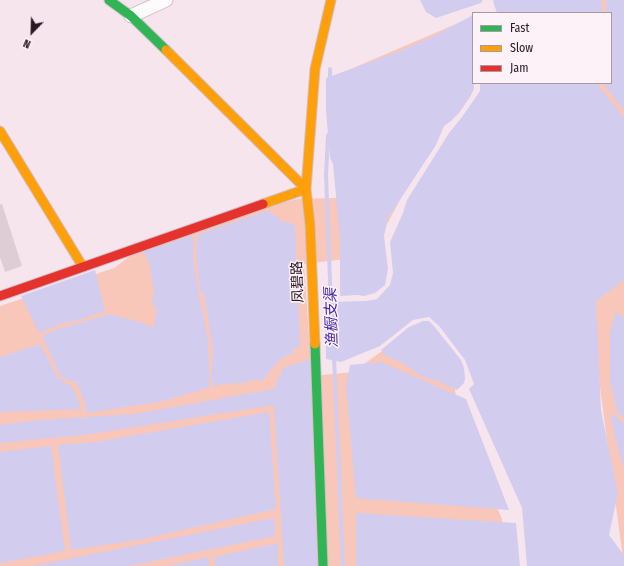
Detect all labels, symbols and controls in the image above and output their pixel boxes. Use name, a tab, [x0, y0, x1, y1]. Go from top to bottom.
north arrow	[12, 12, 52, 52]
legend	[472, 12, 612, 84]
text: Fast	[510, 21, 529, 35]
text: N	[22, 36, 33, 51]
text: Slow	[510, 41, 533, 55]
text: Jam	[510, 61, 528, 75]
street label: 凤碧路	[289, 261, 307, 303]
water label: 渔橱支渠	[322, 288, 342, 348]

